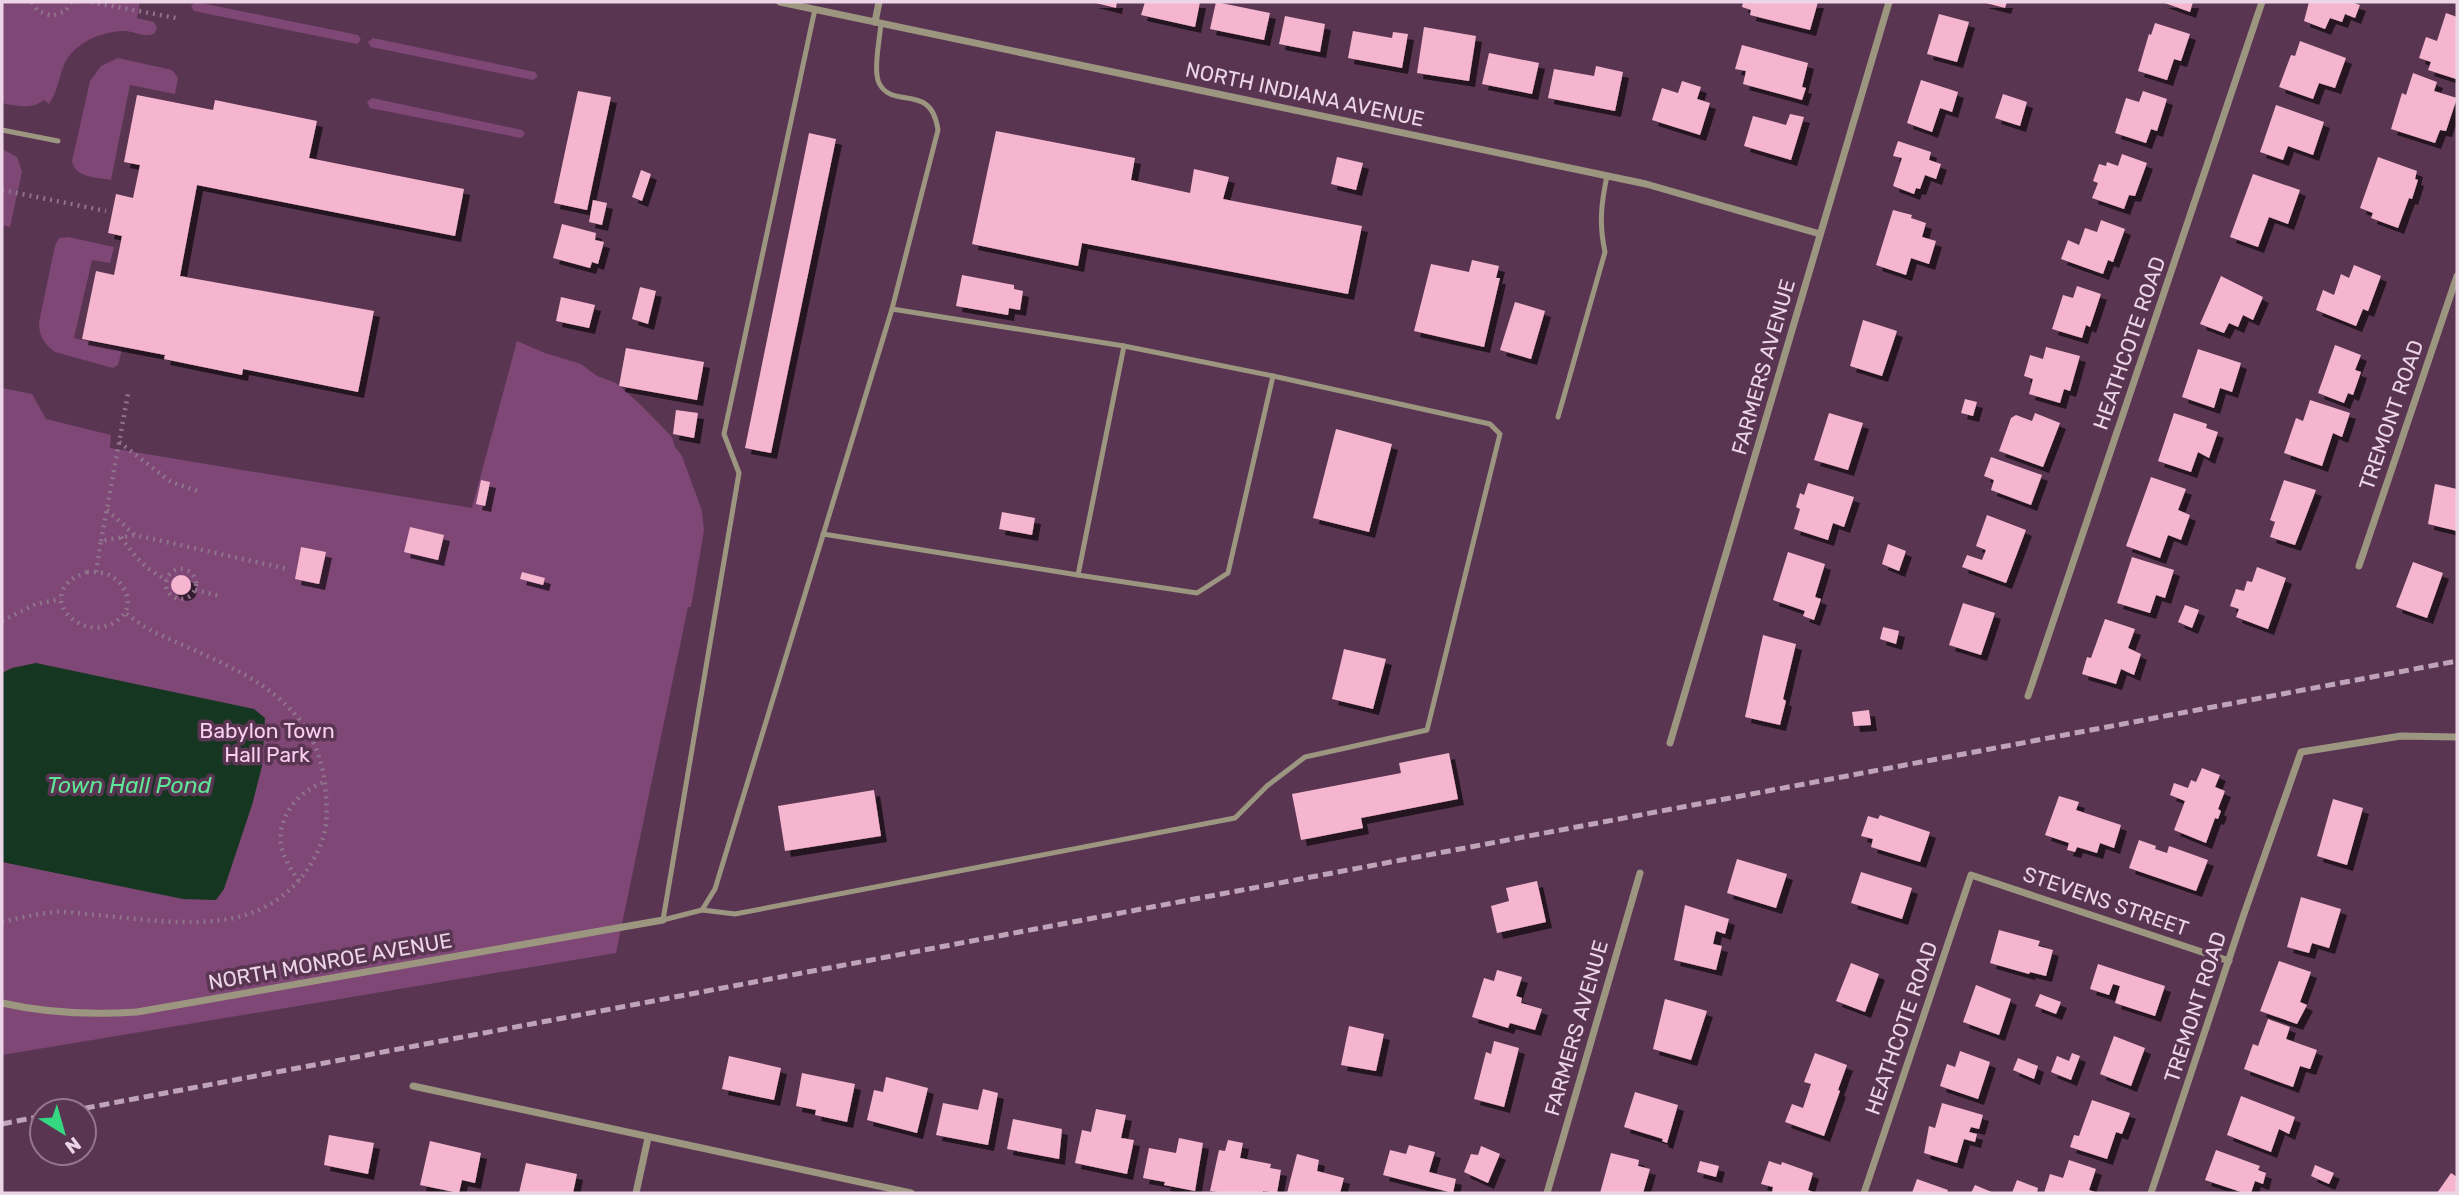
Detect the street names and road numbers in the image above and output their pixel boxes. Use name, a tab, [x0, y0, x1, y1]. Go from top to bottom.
street label: NORTH INDIANA AVENUE	[1183, 56, 1427, 132]
street label: HEATHCOTE ROAD	[2088, 253, 2170, 433]
street label: FARMERS AVENUE	[1726, 276, 1800, 458]
street label: TREMONT ROAD	[2354, 337, 2428, 493]
street label: STEVENS STREET	[2020, 861, 2192, 941]
street label: NORTH MONROE AVENUE	[206, 927, 454, 995]
street label: TREMONT ROAD	[2159, 928, 2231, 1086]
street label: FARMERS AVENUE	[1539, 937, 1613, 1119]
street label: HEATHCOTE ROAD	[1860, 938, 1942, 1118]

